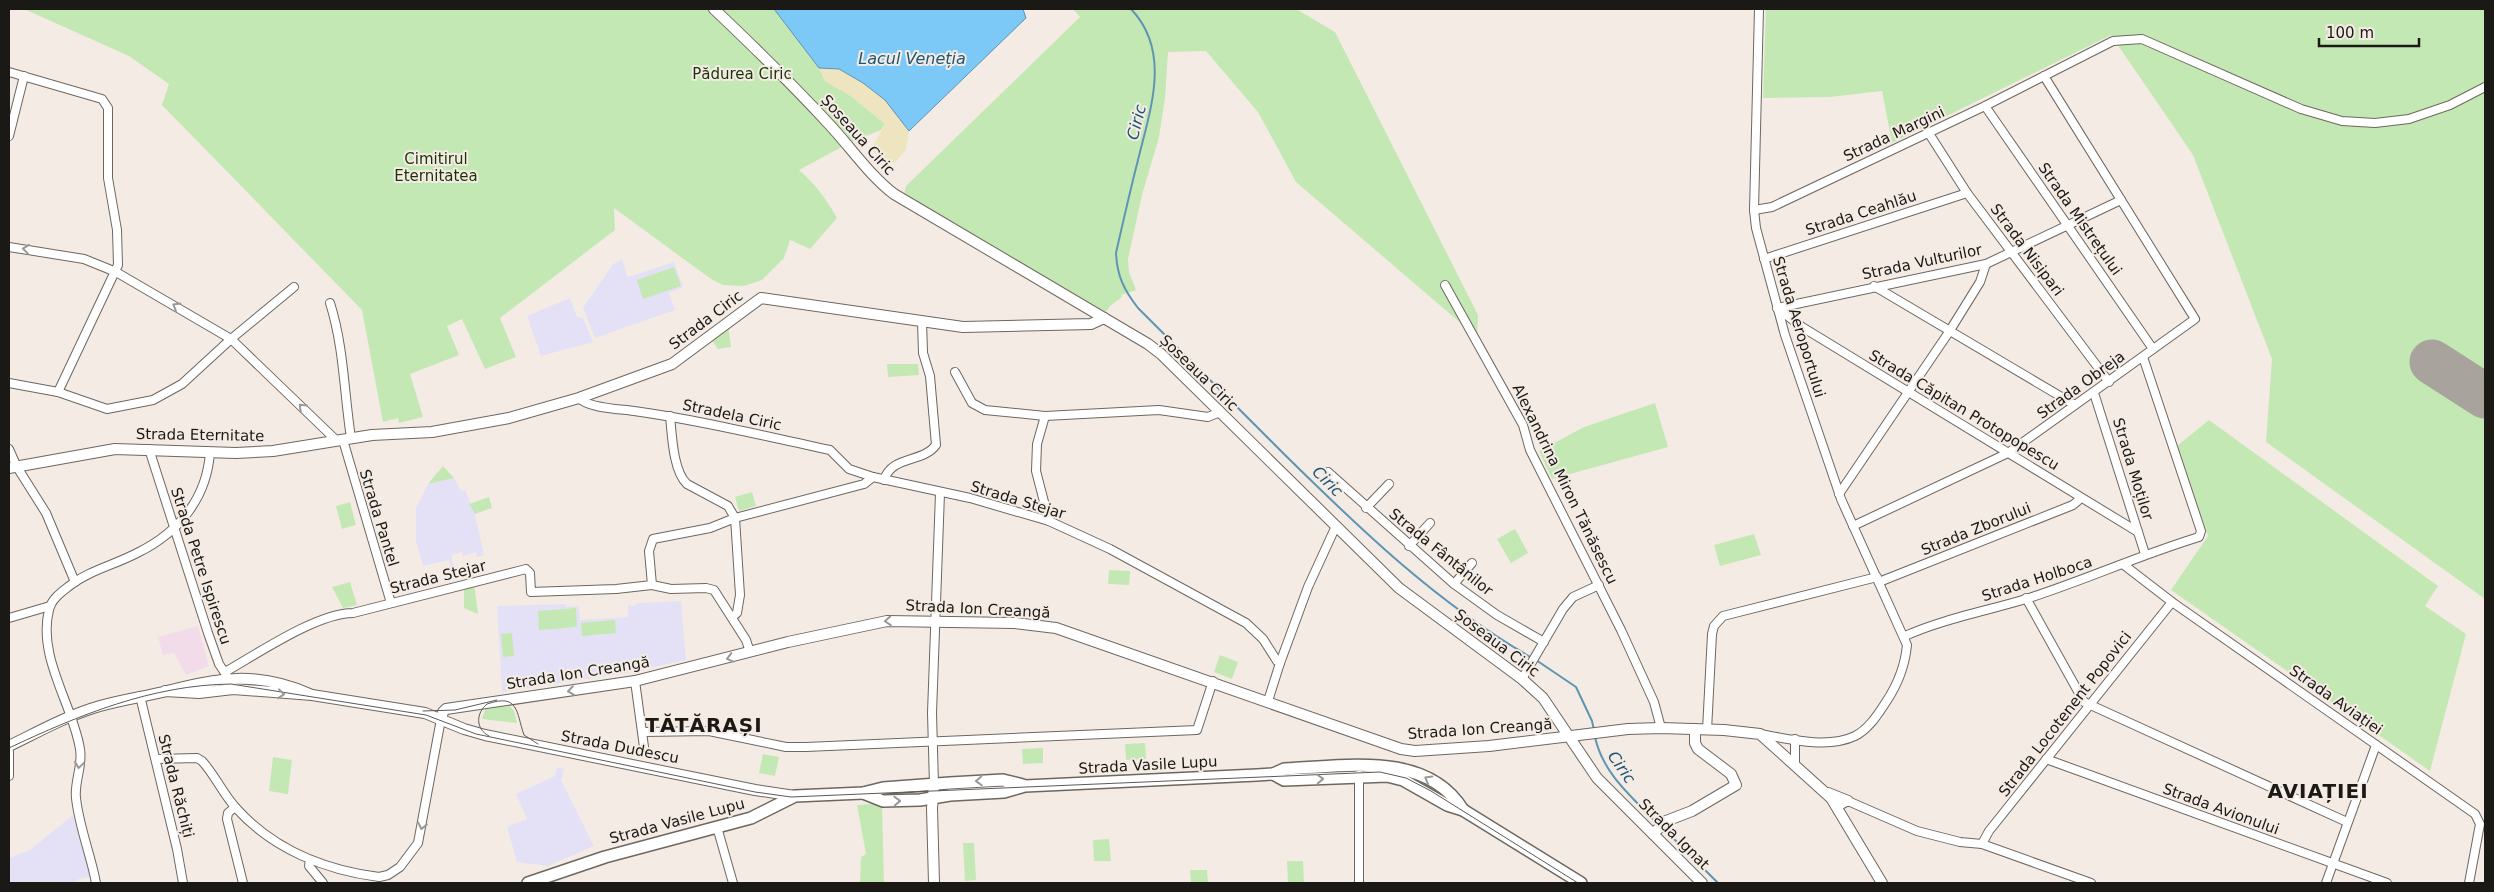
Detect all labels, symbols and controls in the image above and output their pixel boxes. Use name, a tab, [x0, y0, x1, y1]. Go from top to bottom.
scale bar	[2319, 15, 2419, 47]
text: 100 m	[2326, 24, 2374, 42]
water label: Lacul Veneția	[858, 49, 966, 68]
park label: Pădurea Ciric	[692, 65, 792, 83]
street label: Șoseaua Ciric	[817, 91, 899, 179]
water label: Ciric	[1123, 102, 1150, 142]
street label: Strada Margini	[1841, 103, 1947, 165]
park label: Cimitirul Eternitatea	[394, 150, 478, 185]
street label: Strada Mistrețului	[2034, 159, 2126, 279]
street label: Strada Ceahlău	[1803, 187, 1919, 239]
street label: Strada Nisipari	[1987, 200, 2067, 300]
street label: Strada Vulturilor	[1860, 240, 1985, 284]
one-way arrow	[21, 244, 29, 255]
street label: Strada Aeroportului	[1769, 254, 1829, 400]
street label: Strada Ciric	[666, 286, 746, 354]
one-way arrow	[172, 303, 181, 313]
street label: Șoseaua Ciric	[1156, 331, 1242, 415]
street label: Strada Căpitan Protopopescu	[1866, 346, 2062, 474]
street label: Strada Obreja	[2034, 347, 2128, 423]
street label: Alexandrina Miron Tănăsescu	[1509, 381, 1621, 587]
street label: Stradela Ciric	[681, 396, 783, 434]
one-way arrow	[299, 404, 308, 413]
street label: Strada Moților	[2109, 416, 2157, 523]
street label: Strada Eternitate	[136, 425, 264, 445]
water label: Ciric	[1308, 462, 1347, 501]
street label: Strada Pantel	[356, 467, 402, 569]
street label: Strada Stejar	[968, 477, 1068, 523]
street label: Strada Petre Ispirescu	[167, 485, 235, 647]
street label: Strada Zborului	[1919, 499, 2033, 559]
street label: Strada Fântânilor	[1385, 505, 1497, 600]
street label: Strada Holboca	[1980, 553, 2094, 605]
street label: Strada Stejar	[388, 556, 489, 598]
street label: Strada Ion Creangă	[905, 596, 1051, 622]
street label: Șoseaua Ciric	[1451, 605, 1543, 681]
one-way arrow	[883, 616, 891, 627]
street label: Strada Locotenent Popovici	[1995, 628, 2135, 800]
one-way arrow	[725, 652, 734, 663]
street label: Strada Ion Creangă	[505, 653, 651, 693]
street label: Strada Aviației	[2286, 661, 2386, 739]
one-way arrow	[566, 685, 574, 696]
one-way arrow	[277, 688, 285, 699]
district label: TĂTĂRAȘI	[645, 713, 763, 737]
street label: Strada Ion Creangă	[1407, 715, 1553, 743]
street label: Strada Dudescu	[560, 727, 680, 767]
street label: Strada Răchiți	[154, 732, 198, 840]
water label: Ciric	[1604, 747, 1640, 787]
street label: Strada Vasile Lupu	[1078, 752, 1218, 778]
one-way arrow	[74, 761, 85, 769]
one-way arrow	[1317, 773, 1325, 784]
one-way arrow	[1424, 775, 1433, 785]
one-way arrow	[975, 776, 983, 787]
district label: AVIAȚIEI	[2267, 779, 2369, 803]
street label: Strada Avionului	[2160, 780, 2282, 838]
street label: Strada Vasile Lupu	[607, 794, 747, 848]
one-way arrow	[894, 795, 902, 806]
street label: Strada Ignat	[1635, 795, 1713, 873]
one-way arrow	[418, 821, 428, 830]

